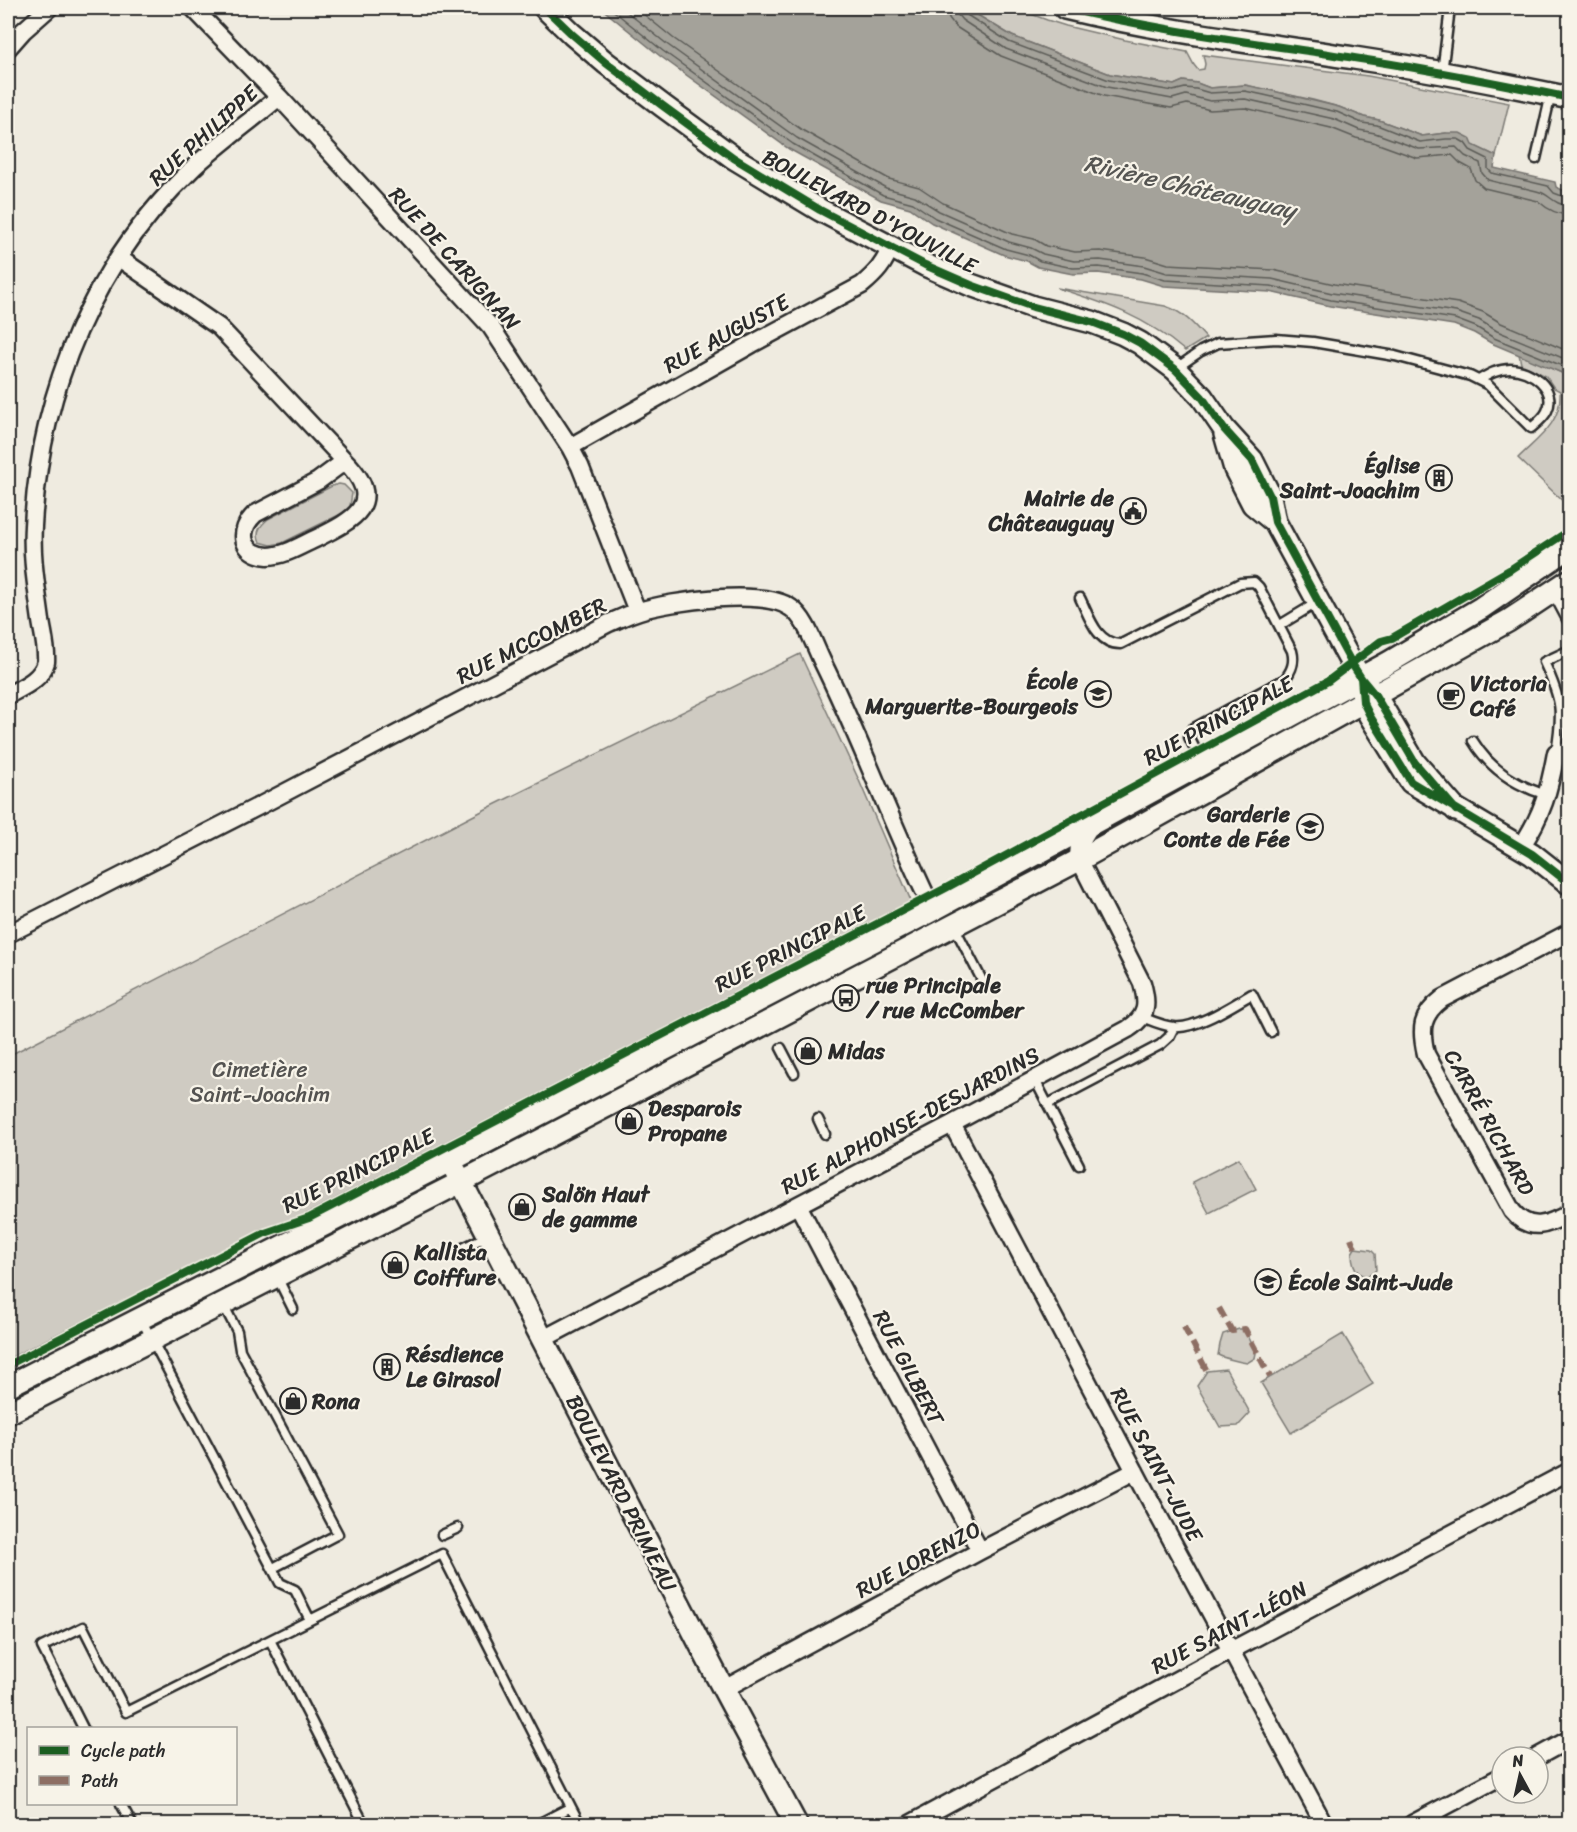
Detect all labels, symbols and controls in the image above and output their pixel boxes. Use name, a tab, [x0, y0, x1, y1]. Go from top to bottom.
street label: RUE PHILIPPE	[139, 74, 269, 196]
street label: BOULEVARD D'YOUVILLE	[755, 138, 986, 286]
water label: Rivière Châteauguay	[1080, 142, 1303, 233]
street label: RUE DE CARIGNAN	[379, 177, 530, 340]
street label: RUE AUGUSTE	[656, 282, 798, 384]
place label: Église Saint-Joachim	[1279, 446, 1421, 510]
building icon: Église Saint-Joachim	[1424, 463, 1454, 493]
place label: Mairie de Châteauguay	[988, 479, 1115, 543]
public building icon: Mairie de Châteauguay	[1118, 496, 1148, 526]
street label: RUE MCCOMBER	[449, 586, 613, 695]
place label: École Marguerite-Bourgeois	[864, 662, 1079, 726]
street label: RUE PRINCIPALE	[1136, 664, 1302, 777]
place label: Victoria Café	[1469, 664, 1547, 728]
school or university icon: École Marguerite-Bourgeois	[1083, 679, 1113, 709]
cafe icon: Victoria Café	[1436, 681, 1466, 711]
place label: Garderie Conte de Fée	[1163, 795, 1291, 859]
school or university icon: Garderie Conte de Fée	[1295, 812, 1325, 842]
street label: RUE PRINCIPALE	[708, 893, 874, 1003]
place label: rue Principale / rue McComber	[865, 966, 1025, 1030]
bus stop icon: rue Principale / rue McComber	[831, 983, 861, 1013]
place label: Midas	[827, 1032, 886, 1071]
street label: RUE ALPHONSE-DESJARDINS	[774, 1035, 1047, 1205]
shop icon: Midas	[793, 1036, 823, 1066]
street label: CARRÉ RICHARD	[1433, 1042, 1546, 1203]
park label: Cimetière Saint-Joachim	[190, 1050, 330, 1114]
place label: Desparois Propane	[648, 1089, 742, 1153]
shop icon: Desparois Propane	[614, 1106, 644, 1136]
street label: RUE PRINCIPALE	[275, 1116, 443, 1224]
place label: Salön Haut de gamme	[541, 1175, 650, 1239]
shop icon: Salön Haut de gamme	[507, 1192, 537, 1222]
place label: Kallista Coiffure	[413, 1233, 497, 1297]
shop icon: Kallista Coiffure	[380, 1250, 410, 1280]
place label: École Saint-Jude	[1288, 1263, 1453, 1302]
school or university icon: École Saint-Jude	[1253, 1267, 1283, 1297]
street label: RUE GILBERT	[862, 1303, 956, 1433]
place label: Résdience Le Girasol	[405, 1335, 504, 1399]
building icon: Résdience Le Girasol	[372, 1352, 402, 1382]
street label: RUE SAINT-JUDE	[1099, 1380, 1215, 1550]
place label: Rona	[311, 1382, 360, 1421]
shop icon: Rona	[278, 1386, 308, 1416]
street label: BOULEVARD PRIMEAU	[555, 1388, 688, 1599]
street label: RUE LORENZO	[848, 1510, 988, 1609]
street label: RUE SAINT-LÉON	[1144, 1570, 1315, 1685]
legend	[27, 1727, 237, 1805]
text: Cycle path	[81, 1735, 165, 1767]
north arrow	[1490, 1745, 1550, 1805]
text: N	[1509, 1745, 1526, 1776]
text: Path	[81, 1765, 118, 1797]

